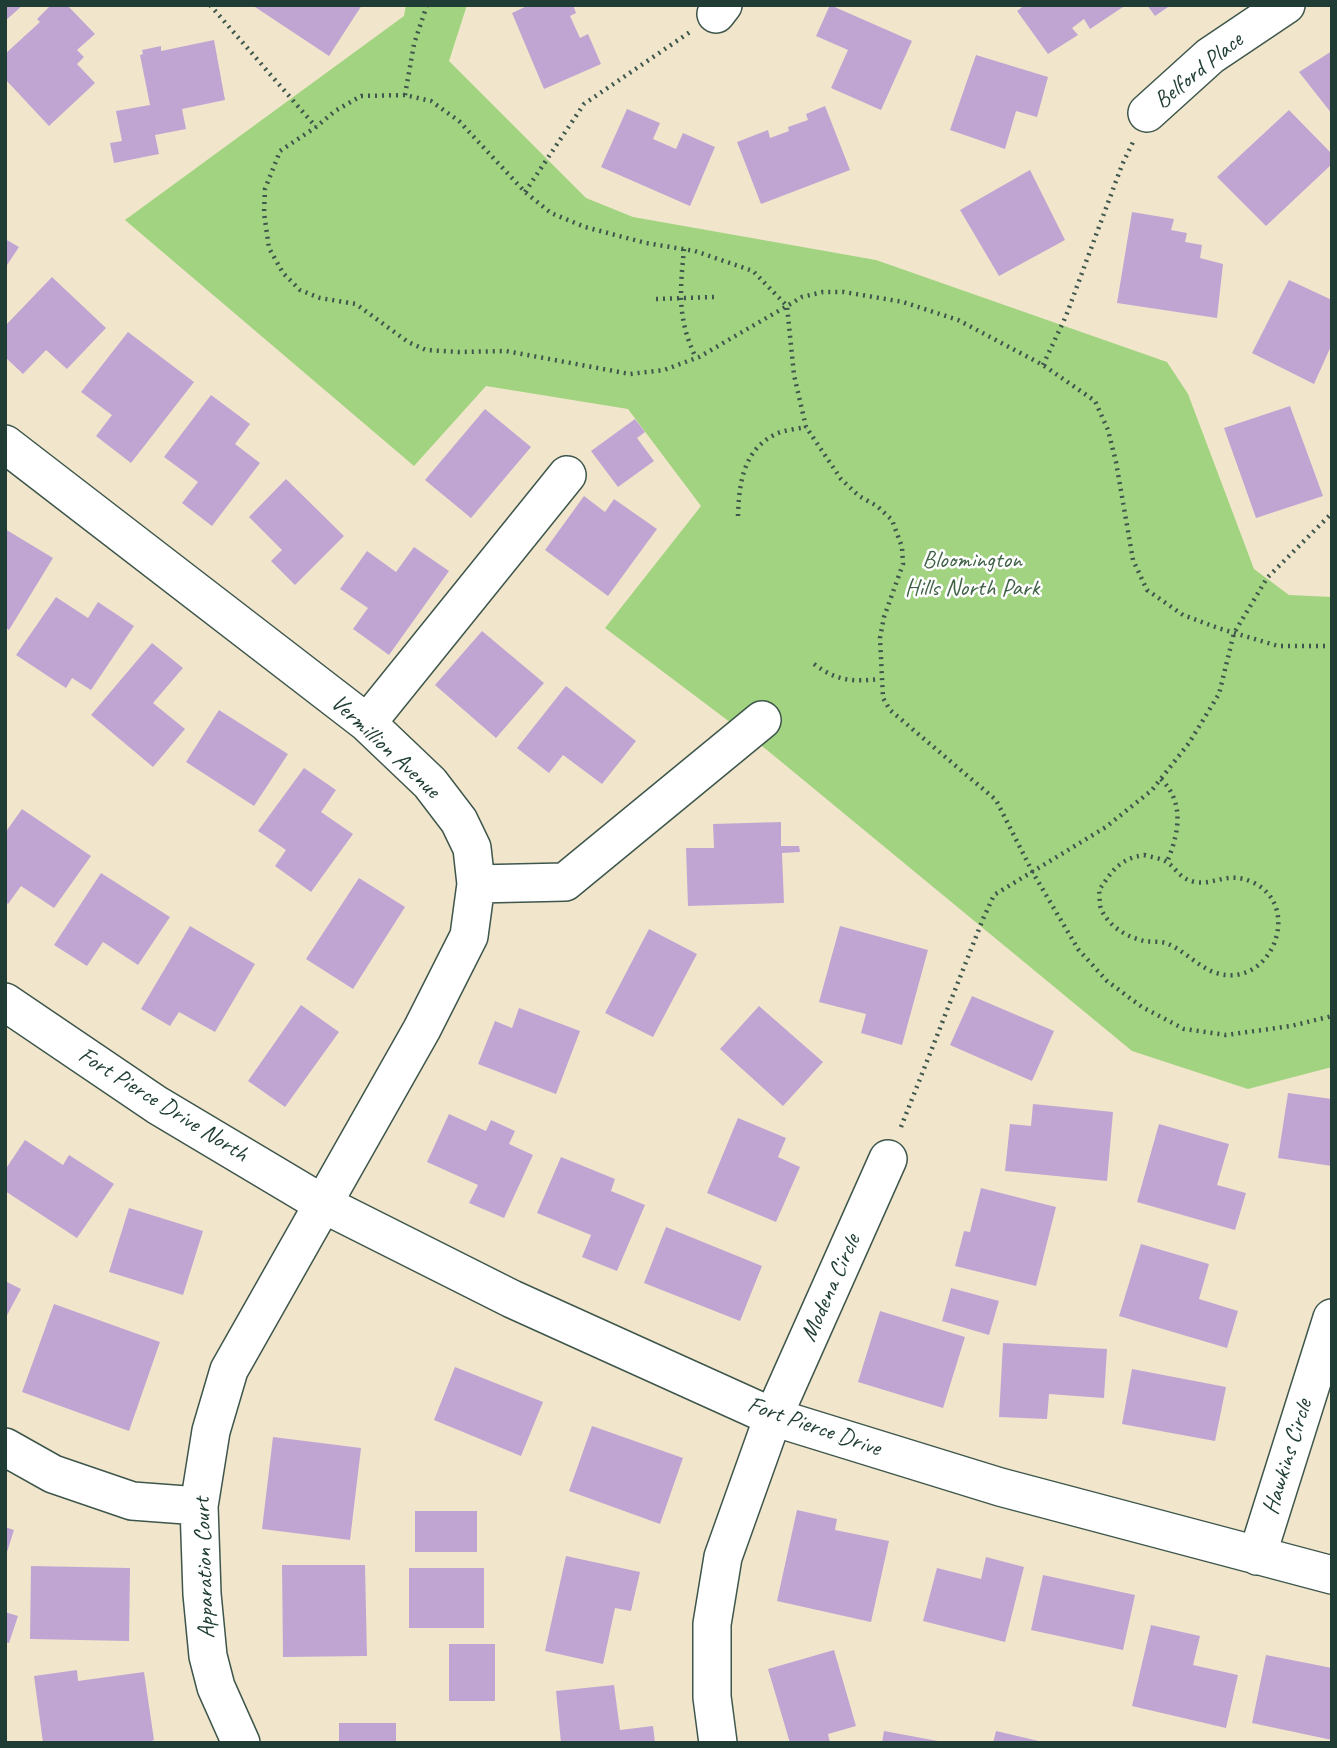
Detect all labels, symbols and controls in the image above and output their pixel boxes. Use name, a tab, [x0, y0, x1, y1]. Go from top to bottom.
street label: Belford Place	[1149, 26, 1249, 116]
park label: Bloomington Hills North Park	[905, 547, 1039, 603]
street label: Vermillion Avenue	[324, 689, 446, 805]
street label: Fort Pierce Drive North	[73, 1041, 253, 1169]
street label: Modena Circle	[795, 1230, 867, 1346]
street label: Fort Pierce Drive	[744, 1391, 884, 1463]
street label: Hawkins Circle	[1257, 1396, 1319, 1518]
street label: Apparation Court	[188, 1497, 222, 1639]

